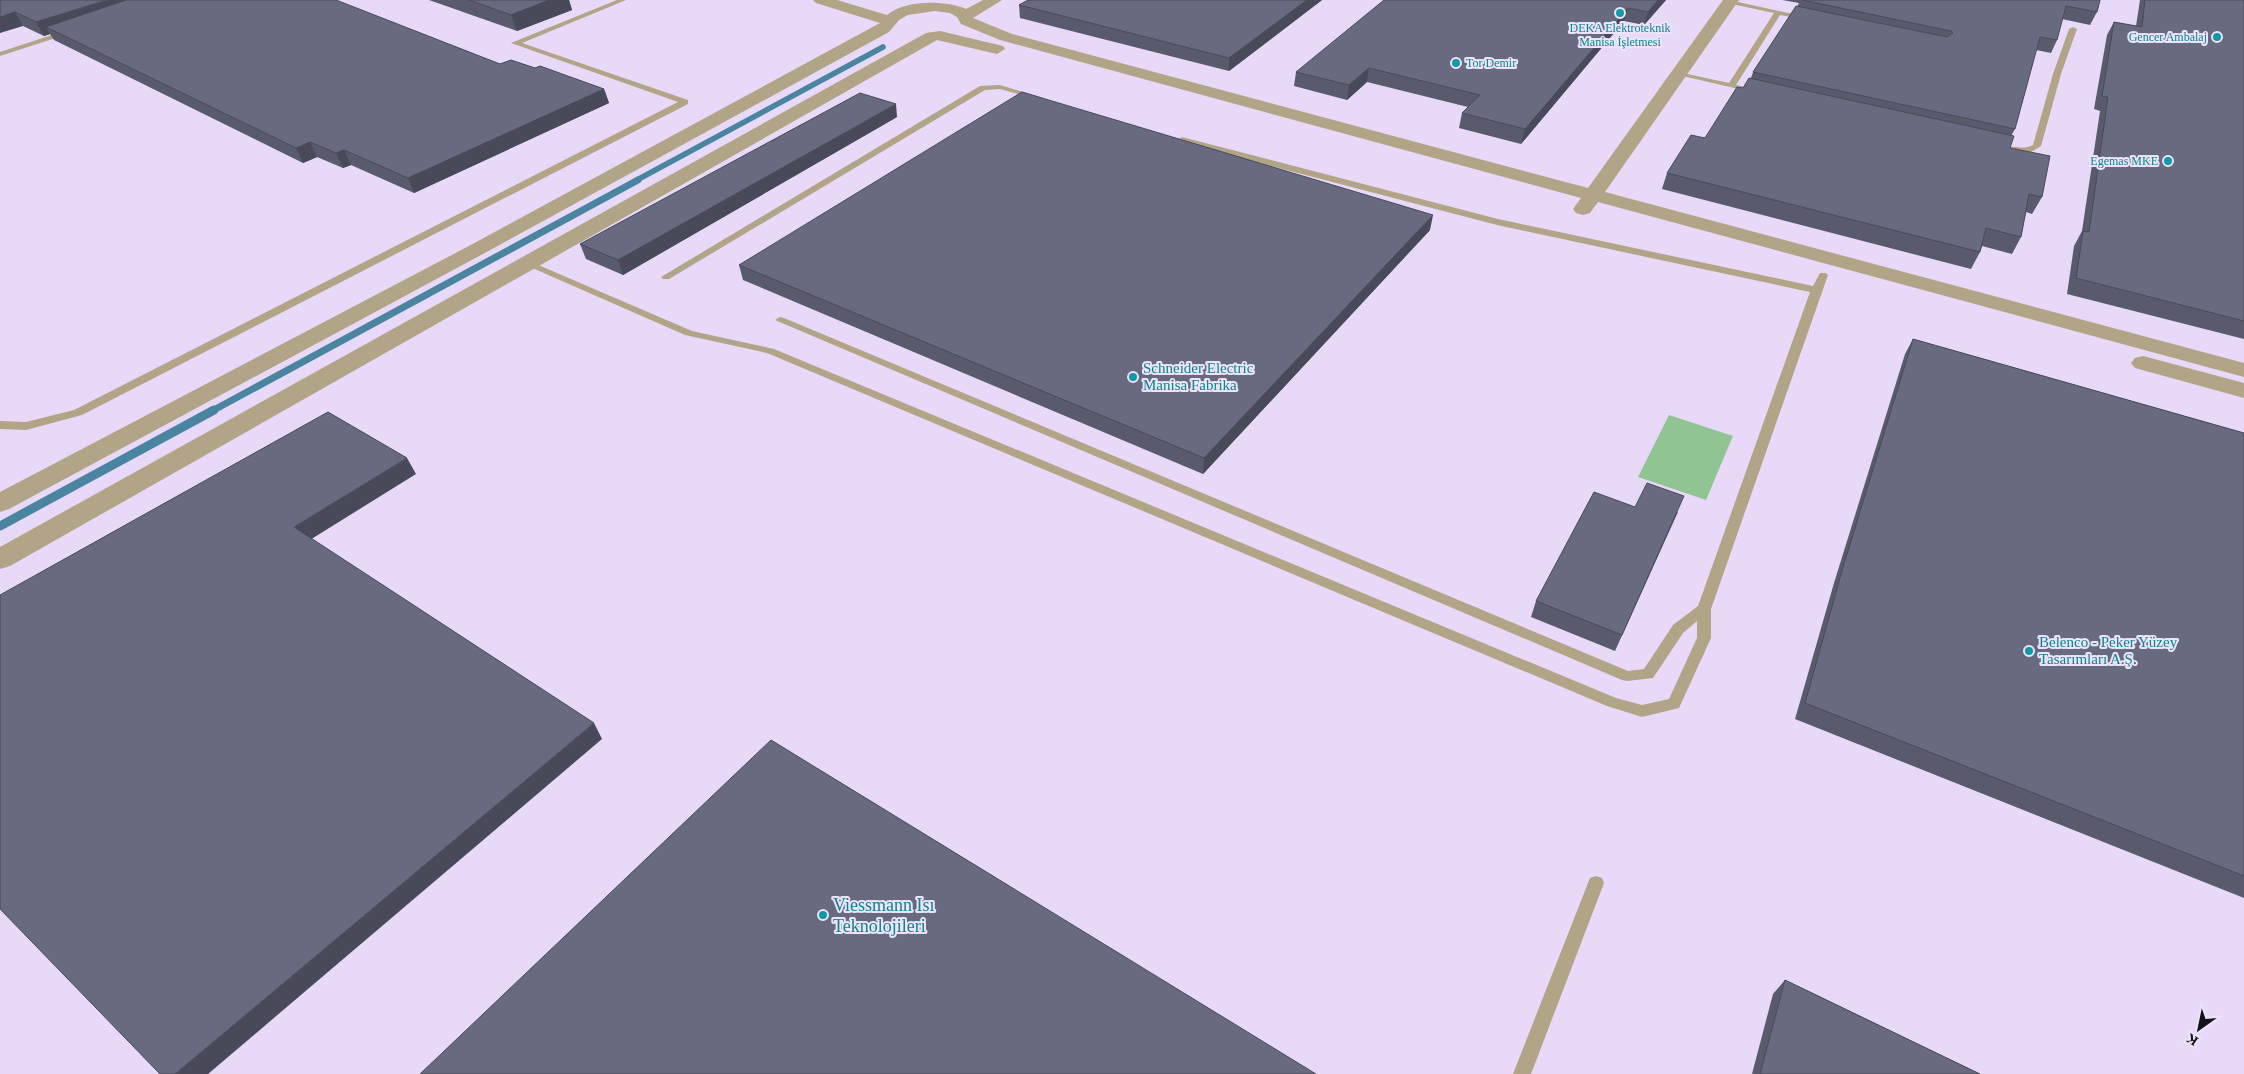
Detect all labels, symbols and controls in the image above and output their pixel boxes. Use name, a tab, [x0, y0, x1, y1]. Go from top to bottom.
marker: DEKA Elektroteknik Manisa İşletmesi	[1614, 7, 1626, 19]
place label: DEKA Elektroteknik Manisa İşletmesi	[1570, 21, 1670, 49]
place label: Gencer Ambalaj	[2129, 30, 2207, 44]
marker: Gencer Ambalaj	[2211, 31, 2223, 43]
place label: Tor Demir	[1466, 56, 1516, 70]
marker: Tor Demir	[1450, 57, 1462, 69]
place label: Egemas MKE	[2090, 154, 2158, 168]
marker: Egemas MKE	[2162, 155, 2174, 167]
place label: Schneider Electric Manisa Fabrika	[1143, 360, 1254, 393]
marker: Schneider Electric Manisa Fabrika	[1127, 371, 1139, 383]
place label: Belenco - Peker Yüzey Tasarımları A.Ş.	[2039, 634, 2178, 667]
marker: Belenco - Peker Yüzey Tasarımları A.Ş.	[2023, 645, 2035, 657]
place label: Viessmann Isı Teknolojileri	[833, 895, 934, 936]
marker: Viessmann Isı Teknolojileri	[817, 909, 829, 921]
north arrow	[2174, 1004, 2224, 1054]
text: K	[2183, 1030, 2201, 1049]

